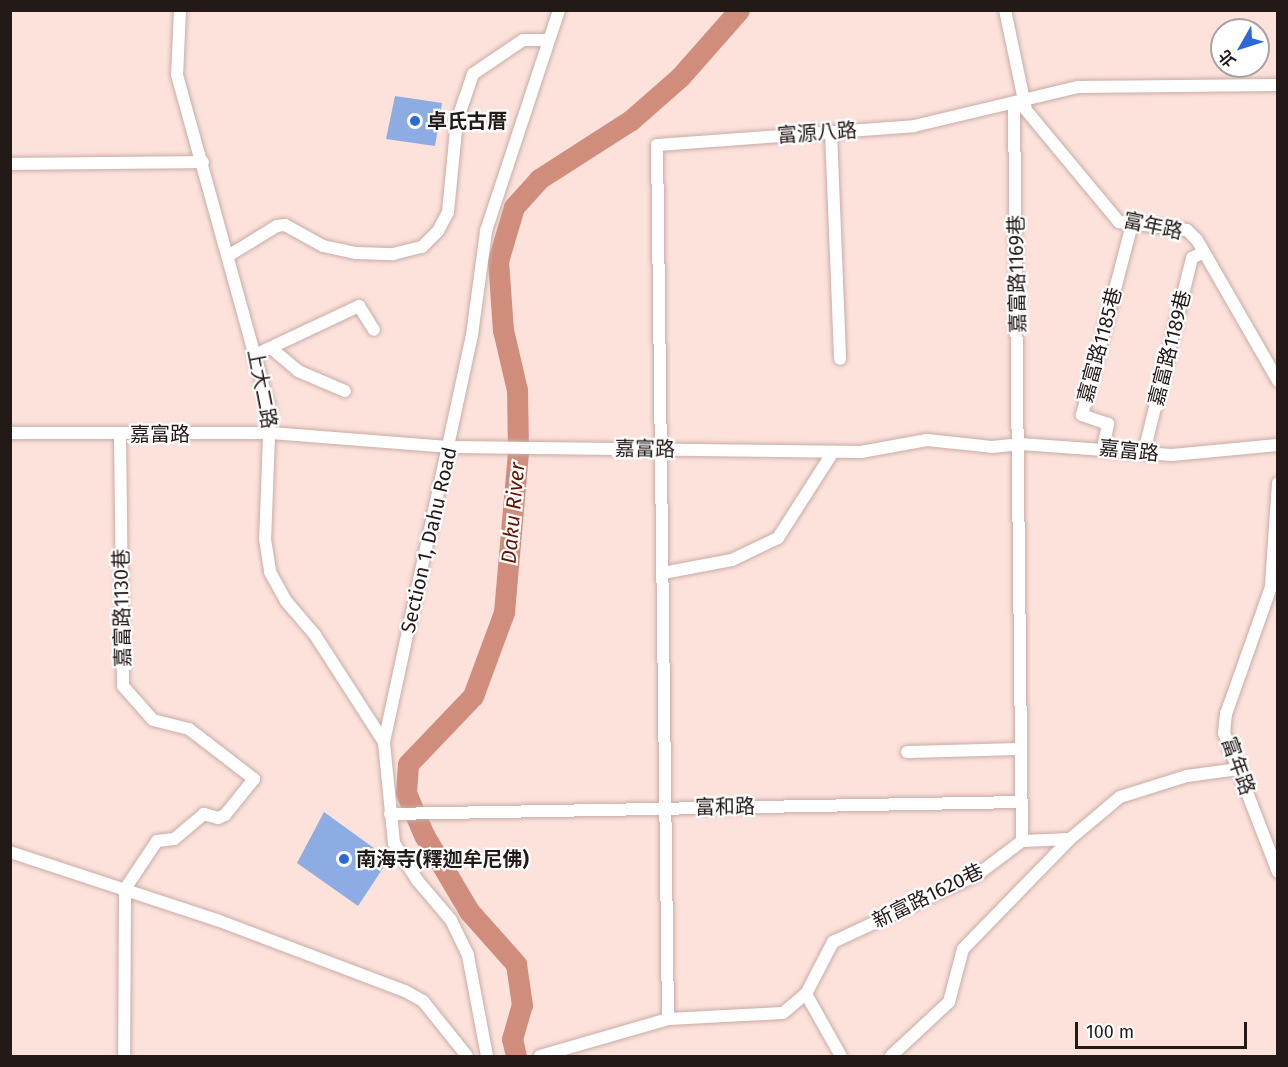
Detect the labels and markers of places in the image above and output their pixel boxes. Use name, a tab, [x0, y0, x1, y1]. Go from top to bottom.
place label: 卓氏古厝	[427, 109, 507, 133]
marker: 卓氏古厝	[408, 114, 422, 128]
place label: 南海寺(釋迦牟尼佛)	[356, 847, 529, 871]
marker: 南海寺(釋迦牟尼佛)	[337, 852, 351, 866]

